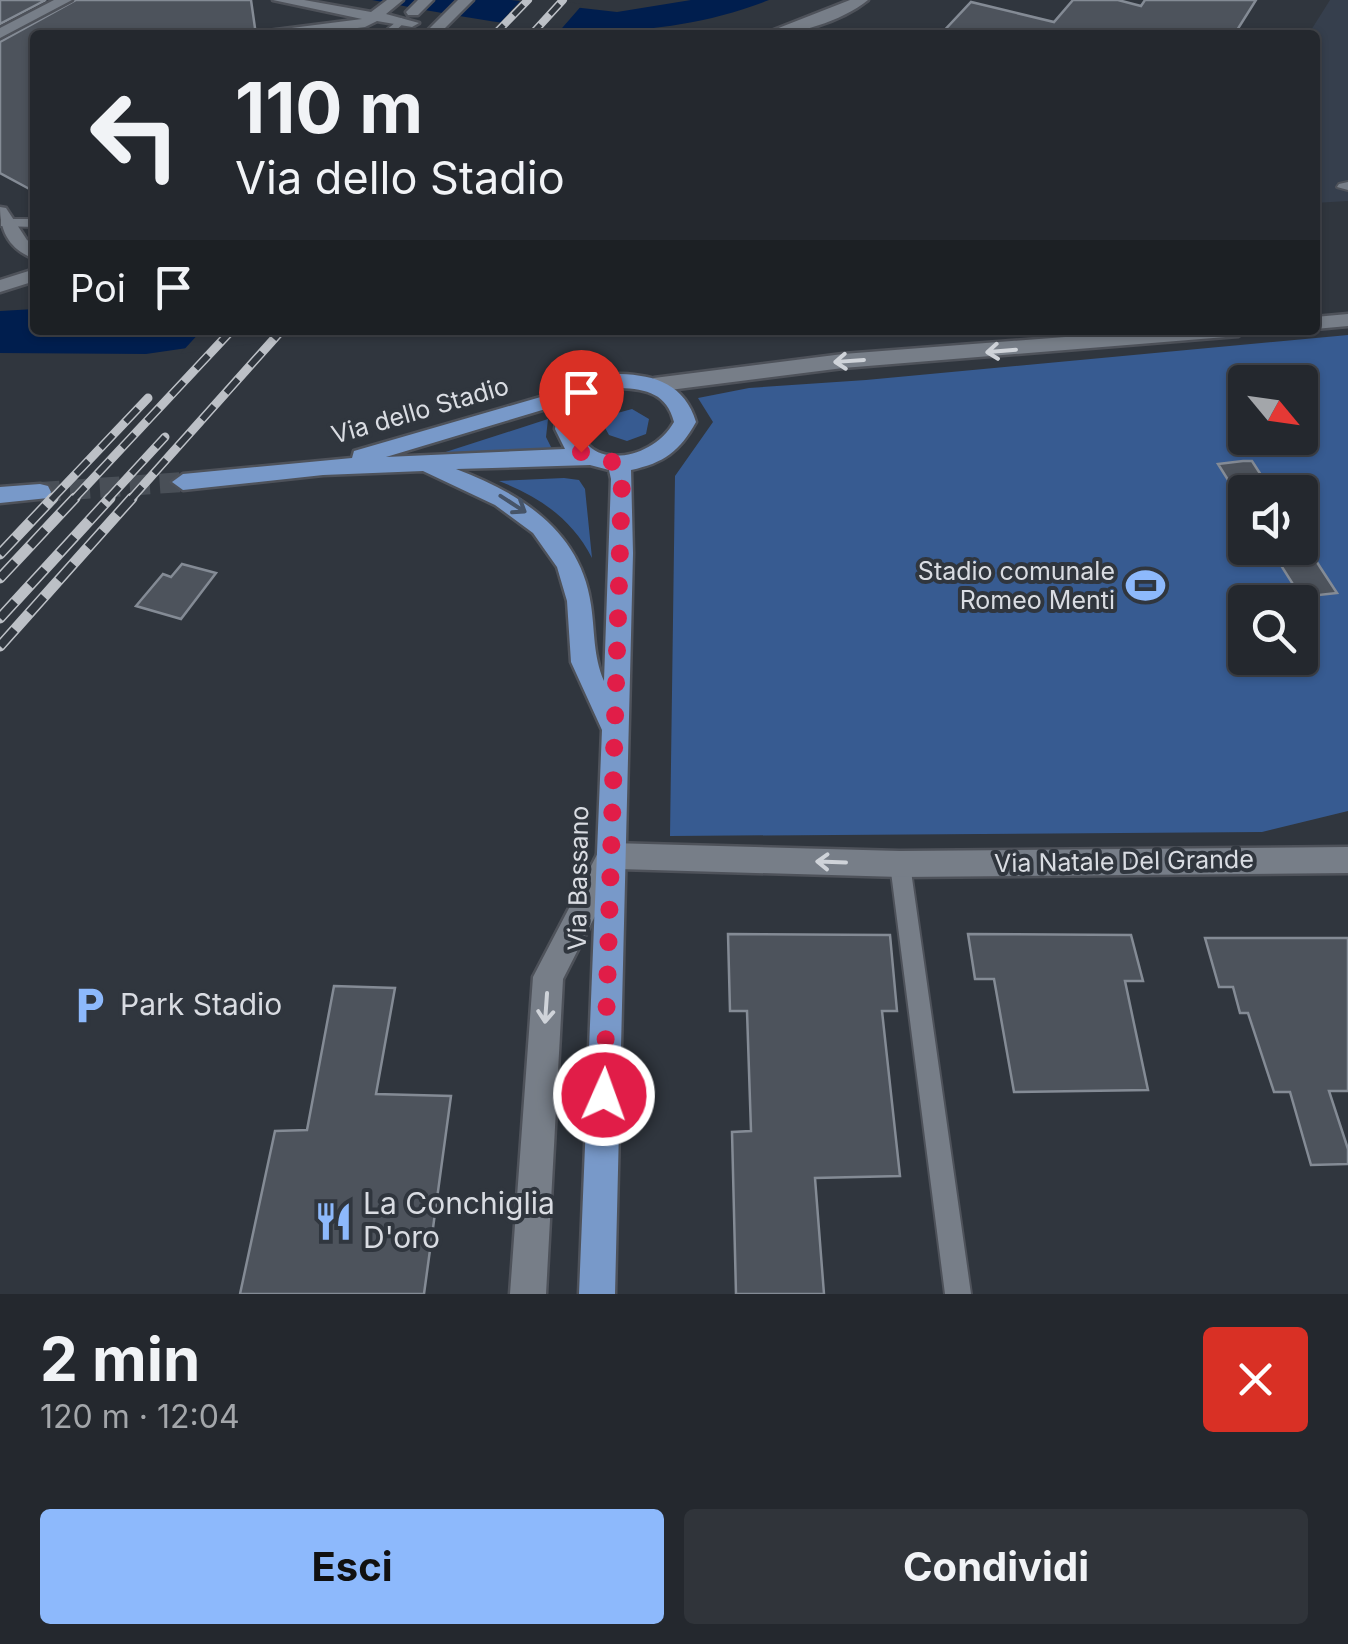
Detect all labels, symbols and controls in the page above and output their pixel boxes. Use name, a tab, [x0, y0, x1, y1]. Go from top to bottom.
text: 110 m	[235, 65, 423, 150]
icon: left	[70, 70, 200, 200]
text: Via dello Stadio	[235, 150, 565, 205]
icon: arrive	[146, 260, 201, 315]
text: Poi	[70, 265, 126, 311]
one-way arrow	[986, 341, 1018, 360]
pin	[539, 350, 624, 453]
one-way arrow	[834, 351, 866, 370]
icon: arrive	[554, 365, 609, 420]
north arrow	[1228, 365, 1318, 455]
map controls	[1228, 365, 1318, 675]
street label: Via dello Stadio	[328, 370, 512, 450]
button: sound	[1228, 475, 1318, 565]
one-way arrow	[498, 493, 526, 514]
place label: Stadio comunale Romeo Menti	[918, 556, 1115, 615]
sports icon: Stadio comunale Romeo Menti	[1124, 564, 1166, 606]
button: search	[1228, 585, 1318, 675]
street label: Via Bassano	[562, 805, 594, 951]
street label: Via Natale Del Grande	[994, 844, 1254, 878]
one-way arrow	[815, 853, 847, 872]
parking icon: Park Stadio	[69, 984, 111, 1026]
place label: Park Stadio	[120, 986, 282, 1022]
one-way arrow	[536, 992, 555, 1024]
position arrow	[552, 1043, 656, 1147]
place label: La Conchiglia D'oro	[363, 1185, 555, 1255]
restaurant icon: La Conchiglia D'oro	[312, 1200, 354, 1242]
text: 2 min	[40, 1323, 200, 1395]
button: close	[1203, 1327, 1308, 1432]
text: 120 m · 12:04	[40, 1397, 240, 1436]
button: Esci	[40, 1509, 664, 1624]
button: Condividi	[684, 1509, 1308, 1624]

